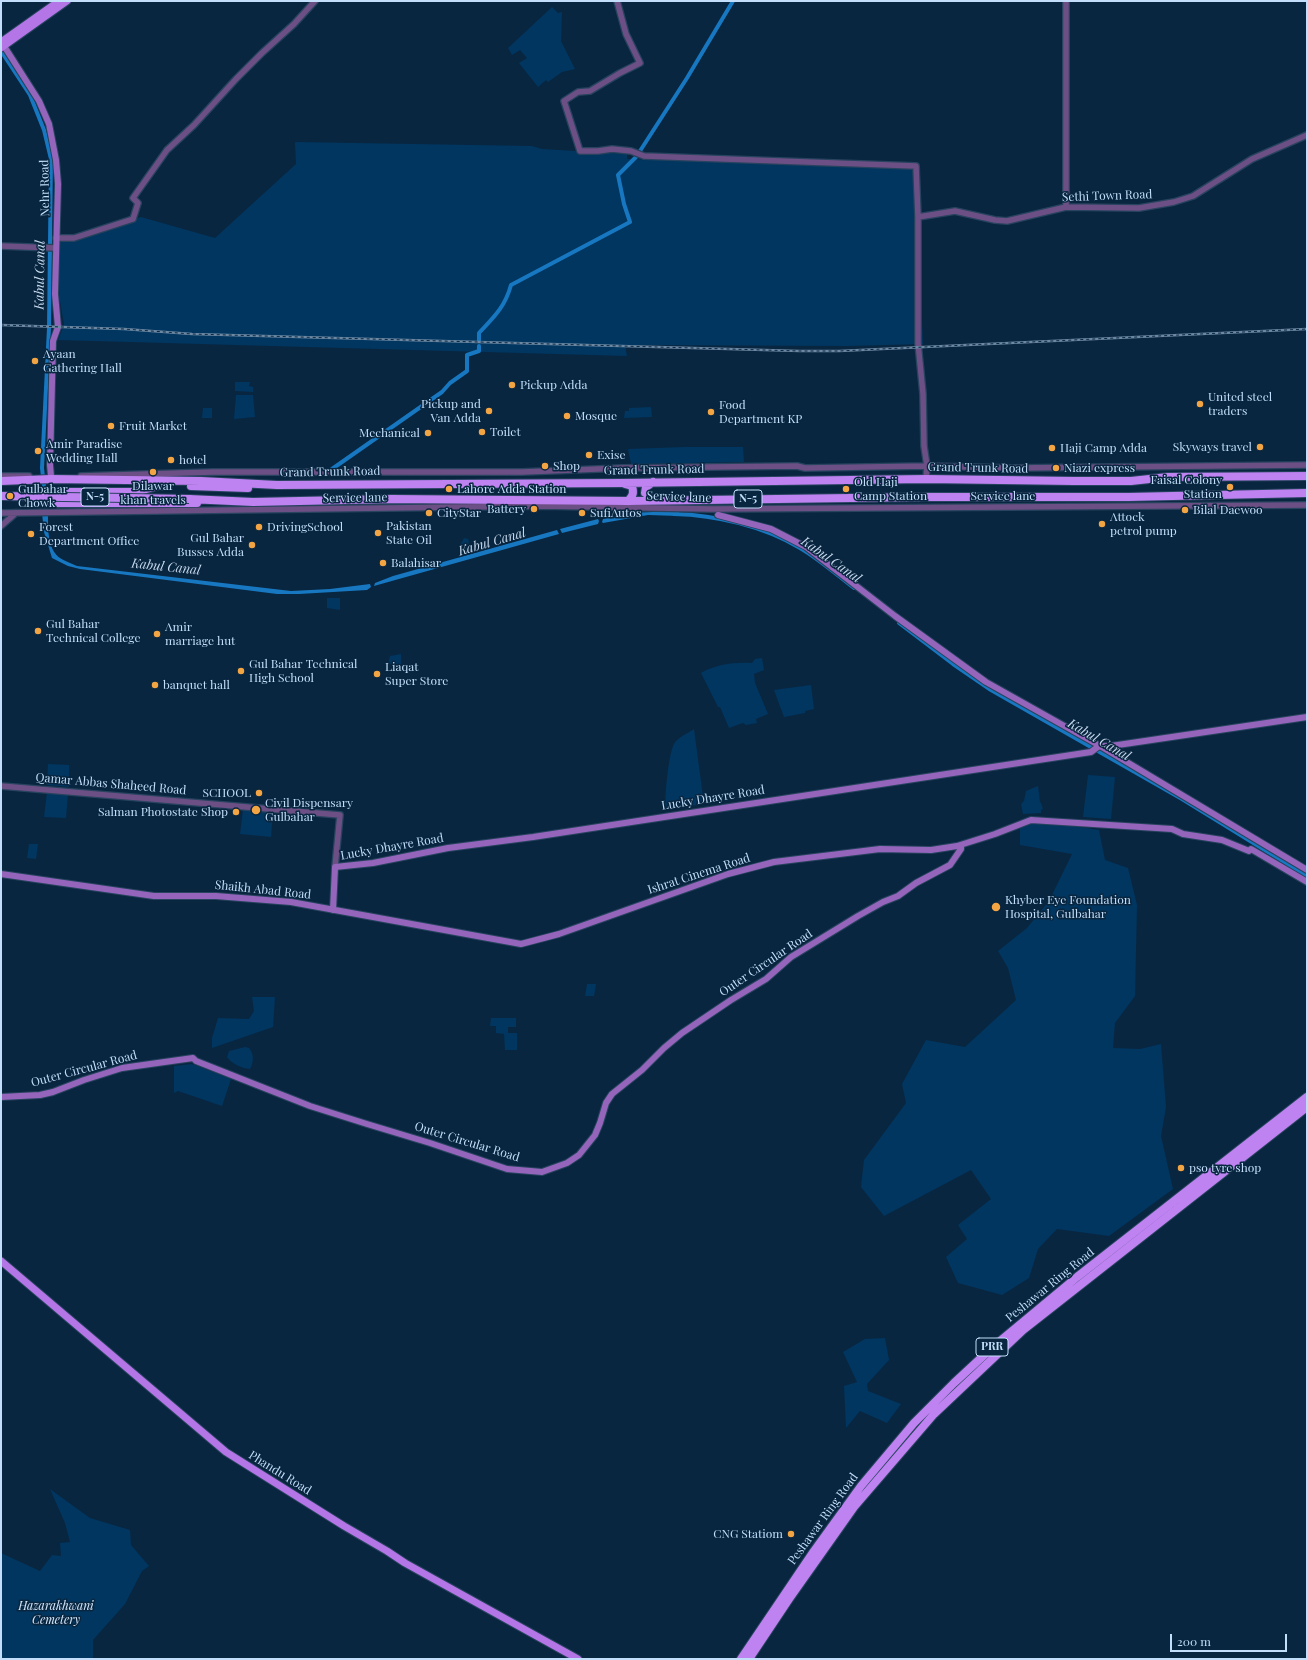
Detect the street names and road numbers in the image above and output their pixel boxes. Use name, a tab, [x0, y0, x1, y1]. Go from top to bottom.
street label: Nehr Road	[37, 159, 53, 217]
street label: Sethi Town Road	[1062, 187, 1152, 205]
street label: Grand Trunk Road	[928, 460, 1028, 476]
street label: Grand Trunk Road	[604, 462, 704, 478]
street label: Grand Trunk Road	[280, 464, 380, 480]
road number: N-5	[81, 488, 109, 506]
street label: Service lane	[646, 489, 712, 505]
street label: Service lane	[971, 489, 1035, 503]
street label: Service lane	[322, 490, 388, 506]
road number: N-5	[734, 490, 762, 508]
street label: Qamar Abbas Shaheed Road	[35, 770, 187, 798]
street label: Lucky Dhayre Road	[660, 783, 766, 813]
street label: Lucky Dhayre Road	[339, 831, 445, 863]
street label: Ishrat Cinema Road	[646, 851, 752, 897]
street label: Shaikh Abad Road	[214, 878, 312, 902]
street label: Outer Circular Road	[717, 926, 815, 1000]
street label: Outer Circular Road	[29, 1048, 139, 1090]
street label: Outer Circular Road	[413, 1119, 521, 1165]
street label: Peshawar Ring Road	[1003, 1245, 1097, 1325]
road number: PRR	[976, 1338, 1008, 1356]
street label: Phandu Road	[246, 1448, 314, 1498]
street label: Peshawar Ring Road	[785, 1470, 861, 1568]

